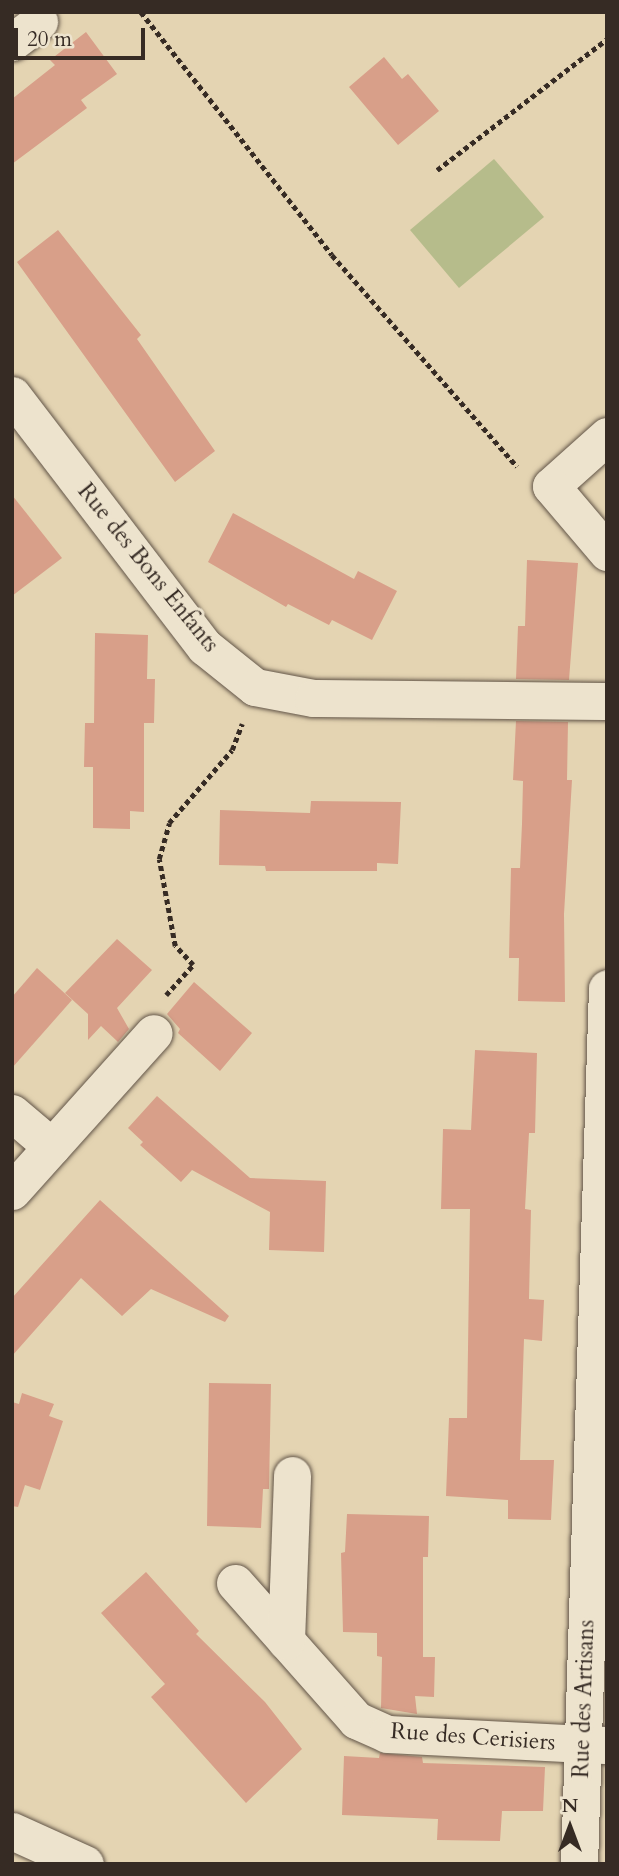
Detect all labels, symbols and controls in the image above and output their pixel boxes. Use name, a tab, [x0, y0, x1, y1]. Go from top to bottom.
scale bar	[18, 14, 149, 58]
text: 20 m	[27, 25, 72, 54]
street label: Rue des Bons Enfants	[72, 478, 224, 658]
street label: Rue des Artisans	[567, 1619, 601, 1779]
street label: Rue des Cerisiers	[390, 1717, 556, 1757]
north arrow	[535, 1792, 605, 1862]
text: N	[562, 1793, 578, 1819]

